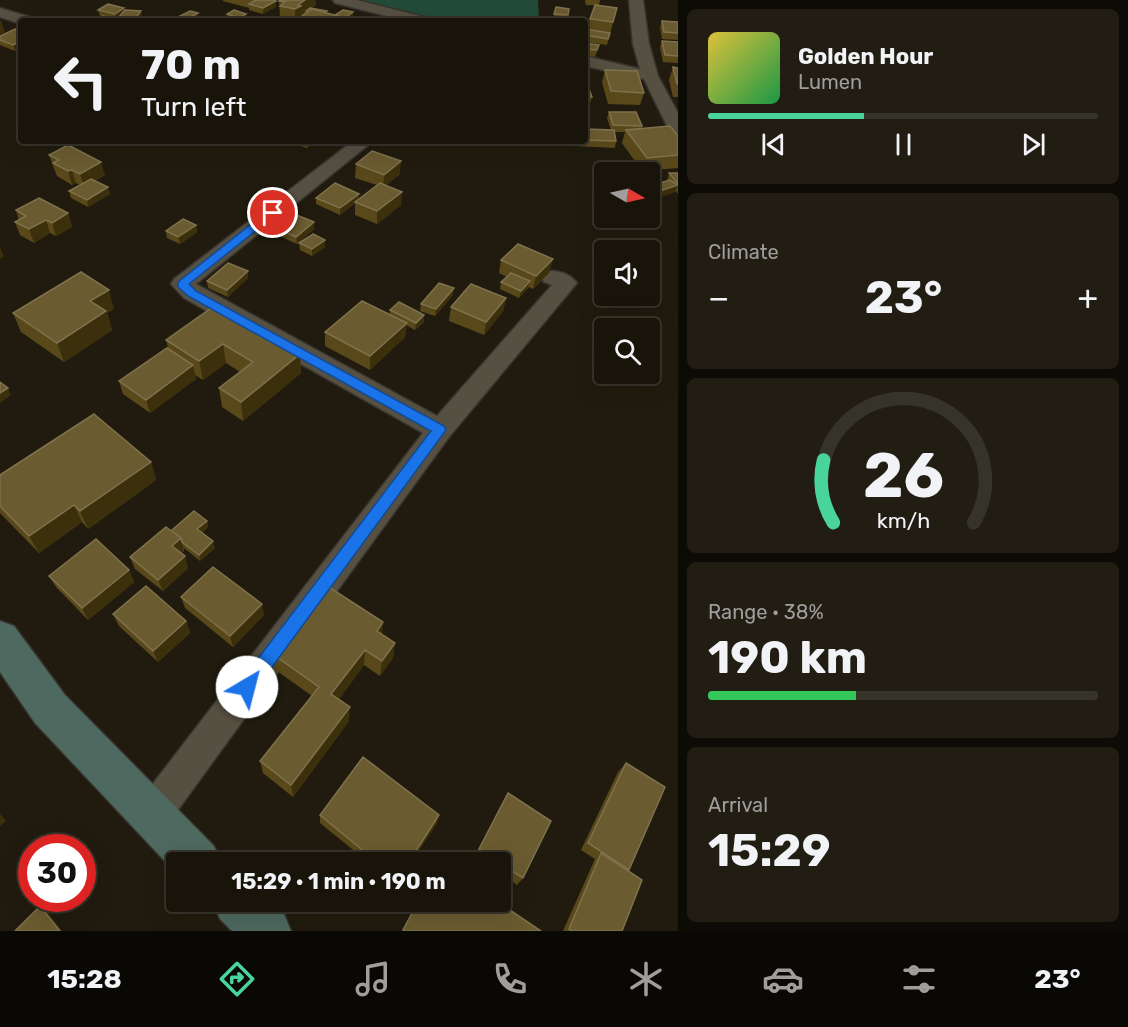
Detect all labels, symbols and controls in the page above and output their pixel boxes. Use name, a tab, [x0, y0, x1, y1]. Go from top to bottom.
text: 70 m	[141, 40, 241, 90]
icon: left	[42, 42, 120, 120]
text: Golden Hour	[798, 43, 933, 70]
text: Lumen	[798, 70, 862, 94]
text: Turn left	[141, 91, 246, 123]
icon: previous	[757, 128, 790, 161]
icon: pause	[887, 128, 920, 161]
icon: next	[1017, 128, 1050, 161]
north arrow	[594, 162, 660, 228]
map controls	[594, 162, 660, 384]
pin	[247, 187, 298, 238]
icon: arrive	[256, 196, 289, 229]
button: sound	[594, 240, 660, 306]
text: Climate	[708, 240, 779, 264]
text: 23°	[865, 271, 942, 324]
text: −	[708, 278, 729, 317]
text: +	[1077, 278, 1098, 317]
button: search	[594, 318, 660, 384]
text: 26	[862, 439, 944, 513]
text: km/h	[876, 508, 930, 533]
text: Range · 38%	[708, 600, 824, 624]
text: 190 km	[708, 631, 867, 684]
position arrow	[215, 655, 279, 719]
text: Arrival	[708, 793, 768, 817]
text: 15:29	[708, 824, 831, 877]
speed limit sign: 30	[18, 834, 96, 912]
text: 15:29 · 1 min · 190 m	[231, 868, 446, 895]
icon: directions	[216, 958, 258, 1000]
icon: music	[352, 958, 394, 1000]
icon: phone	[489, 958, 531, 1000]
icon: climate	[625, 958, 667, 1000]
icon: car	[762, 958, 804, 1000]
icon: filters	[898, 958, 940, 1000]
text: 15:28	[47, 963, 122, 995]
text: 23°	[1034, 963, 1081, 995]

